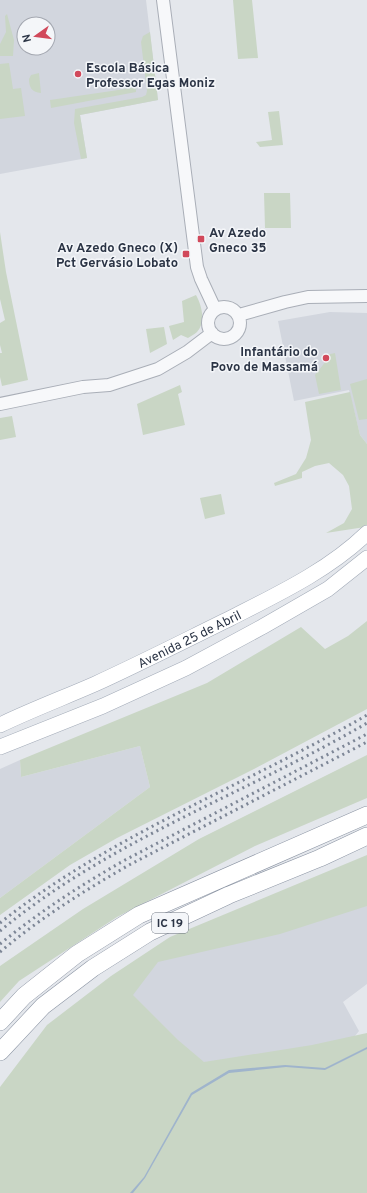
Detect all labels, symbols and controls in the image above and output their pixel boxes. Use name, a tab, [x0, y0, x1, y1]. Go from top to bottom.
north arrow	[16, 16, 56, 56]
text: N	[20, 33, 35, 44]
place label: Escola Básica Professor Egas Moniz	[86, 61, 215, 92]
marker: Escola Básica Professor Egas Moniz	[73, 69, 83, 79]
place label: Av Azedo Gneco 35	[209, 226, 267, 257]
marker: Av Azedo Gneco 35	[196, 234, 206, 244]
place label: Av Azedo Gneco (X) Pct Gervásio Lobato	[56, 241, 178, 272]
marker: Av Azedo Gneco (X) Pct Gervásio Lobato	[181, 249, 191, 259]
place label: Infantário do Povo de Massamá	[211, 345, 318, 376]
marker: Infantário do Povo de Massamá	[321, 353, 331, 363]
street label: Avenida 25 de Abril	[136, 608, 244, 673]
road number: IC 19	[152, 913, 188, 933]

